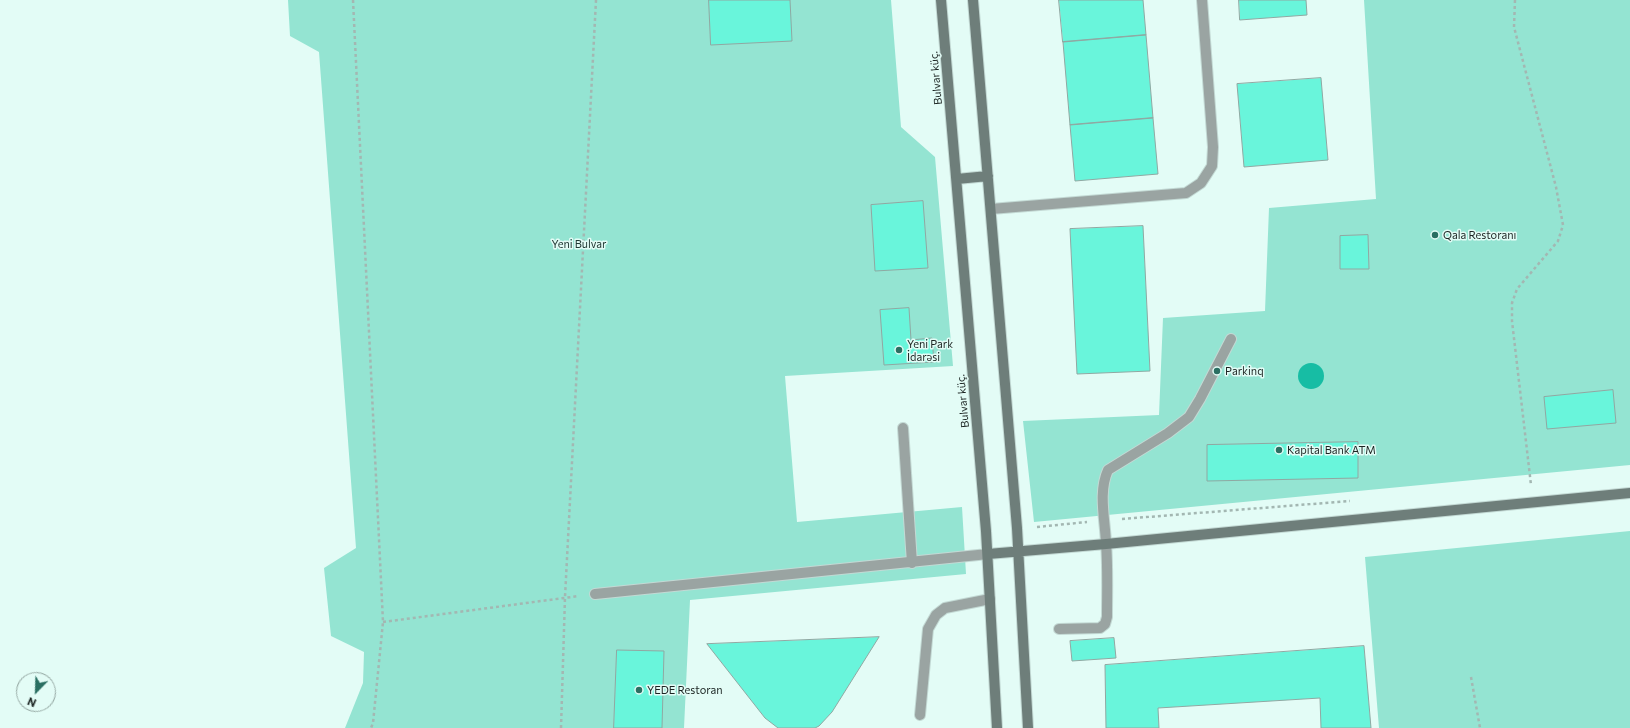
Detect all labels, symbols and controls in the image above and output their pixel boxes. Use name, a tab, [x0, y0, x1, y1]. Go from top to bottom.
street label: Bulvar küç.	[927, 51, 945, 105]
place label: Qala Restoranı	[1443, 228, 1516, 242]
marker: Qala Restoranı	[1430, 230, 1440, 240]
park label: Yeni Bulvar	[552, 237, 606, 251]
place label: Yeni Park İdarəsi	[907, 337, 953, 363]
marker: Yeni Park İdarəsi	[894, 345, 904, 355]
place label: Parkinq	[1225, 364, 1264, 378]
marker: Parkinq	[1212, 366, 1222, 376]
street label: Bulvar küç.	[954, 374, 972, 428]
place label: Kapital Bank ATM	[1287, 443, 1376, 457]
marker: Kapital Bank ATM	[1274, 445, 1284, 455]
north arrow	[16, 672, 56, 712]
place label: YEDE Restoran	[647, 683, 723, 697]
marker: YEDE Restoran	[634, 685, 644, 695]
text: N	[25, 695, 38, 710]

